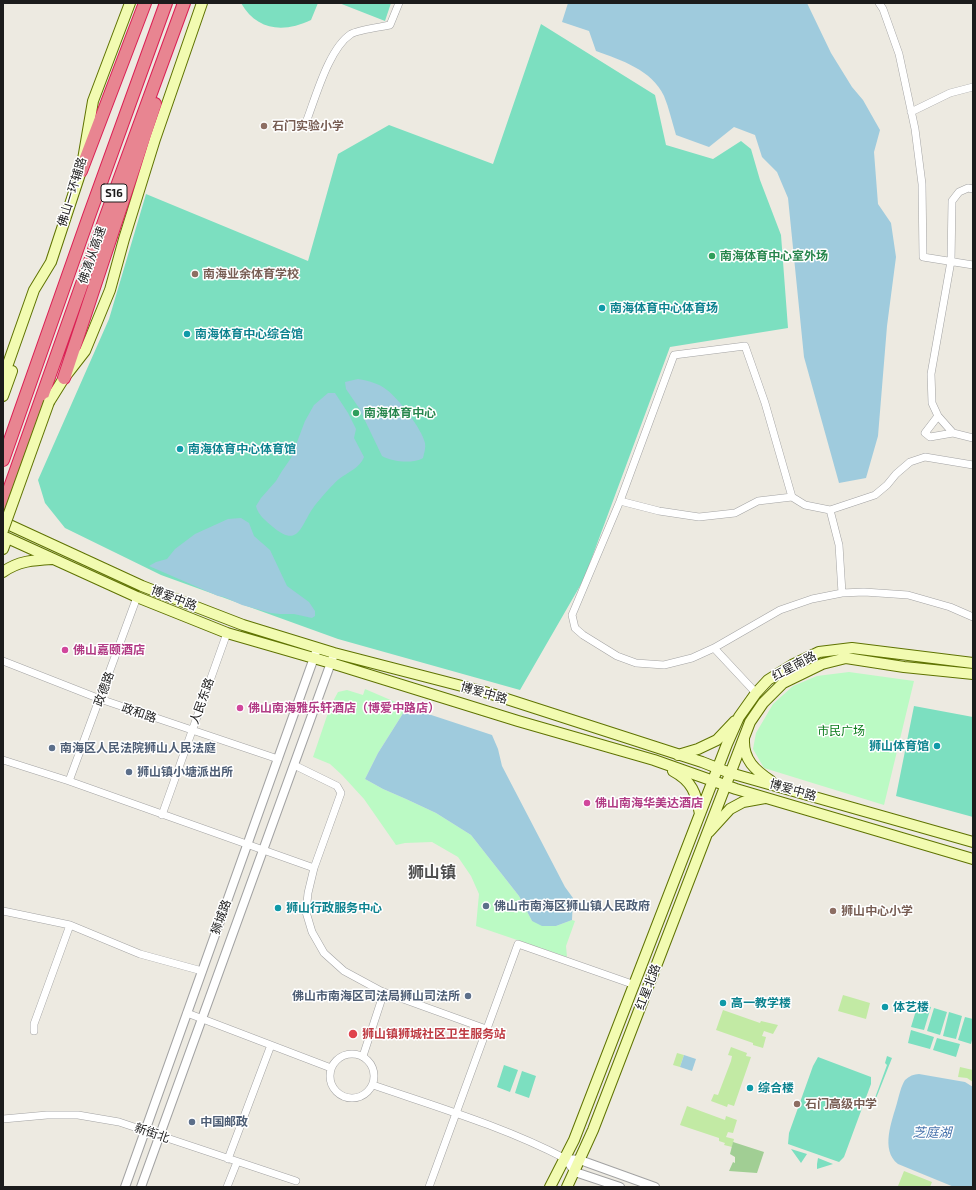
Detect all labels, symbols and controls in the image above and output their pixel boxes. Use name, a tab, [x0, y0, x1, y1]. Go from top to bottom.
place label: 石门实验小学	[272, 119, 344, 133]
marker: 石门实验小学	[259, 121, 269, 131]
street label: 佛山一环辅路	[55, 155, 89, 229]
road number: S16	[101, 184, 127, 202]
street label: 佛清从高速	[75, 224, 109, 286]
place label: 南海体育中心室外场	[720, 249, 828, 263]
marker: 南海体育中心室外场	[707, 251, 717, 261]
place label: 南海业余体育学校	[203, 267, 299, 281]
marker: 南海业余体育学校	[190, 269, 200, 279]
place label: 南海体育中心体育场	[610, 301, 718, 315]
marker: 南海体育中心体育场	[597, 303, 607, 313]
place label: 南海体育中心综合馆	[195, 327, 303, 341]
marker: 南海体育中心综合馆	[182, 329, 192, 339]
place label: 南海体育中心	[364, 406, 436, 420]
marker: 南海体育中心	[351, 408, 361, 418]
place label: 南海体育中心体育馆	[188, 442, 296, 456]
marker: 南海体育中心体育馆	[175, 444, 185, 454]
street label: 博爱中路	[149, 583, 199, 613]
place label: 佛山嘉颐酒店	[73, 643, 145, 657]
marker: 佛山嘉颐酒店	[60, 645, 70, 655]
street label: 红星南路	[769, 648, 819, 684]
street label: 政德路	[91, 670, 117, 708]
street label: 人民东路	[187, 676, 217, 726]
street label: 博爱中路	[459, 679, 509, 707]
street label: 政和路	[120, 700, 158, 726]
place label: 佛山南海雅乐轩酒店（博爱中路店）	[248, 701, 440, 715]
marker: 佛山南海雅乐轩酒店（博爱中路店）	[235, 703, 245, 713]
park label: 市民广场	[817, 724, 865, 738]
place label: 狮山体育馆	[869, 739, 929, 753]
place label: 南海区人民法院狮山人民法庭	[60, 741, 216, 755]
marker: 狮山体育馆	[932, 741, 942, 751]
marker: 南海区人民法院狮山人民法庭	[47, 743, 57, 753]
place label: 狮山镇小塘派出所	[137, 765, 233, 779]
marker: 狮山镇小塘派出所	[124, 767, 134, 777]
street label: 博爱中路	[768, 776, 818, 804]
place label: 佛山南海华美达酒店	[595, 796, 703, 810]
marker: 佛山南海华美达酒店	[582, 798, 592, 808]
district label: 狮山镇	[408, 863, 456, 883]
street label: 狮城路	[208, 898, 234, 936]
place label: 佛山市南海区狮山镇人民政府	[494, 899, 650, 913]
place label: 狮山行政服务中心	[286, 901, 382, 915]
marker: 佛山市南海区狮山镇人民政府	[481, 901, 491, 911]
marker: 狮山行政服务中心	[273, 903, 283, 913]
place label: 狮山中心小学	[841, 904, 913, 918]
marker: 狮山中心小学	[828, 906, 838, 916]
street label: 红星北路	[633, 962, 663, 1012]
place label: 佛山市南海区司法局狮山司法所	[292, 989, 460, 1003]
marker: 佛山市南海区司法局狮山司法所	[463, 991, 473, 1001]
place label: 高一教学楼	[731, 996, 791, 1010]
marker: 高一教学楼	[718, 998, 728, 1008]
place label: 体艺楼	[893, 1000, 929, 1014]
marker: 体艺楼	[880, 1002, 890, 1012]
place label: 狮山镇狮城社区卫生服务站	[362, 1027, 506, 1041]
marker: 狮山镇狮城社区卫生服务站	[347, 1028, 359, 1040]
place label: 综合楼	[758, 1081, 794, 1095]
marker: 综合楼	[745, 1083, 755, 1093]
place label: 石门高级中学	[805, 1097, 877, 1111]
marker: 石门高级中学	[792, 1099, 802, 1109]
place label: 中国邮政	[200, 1115, 248, 1129]
marker: 中国邮政	[187, 1117, 197, 1127]
street label: 新街北	[133, 1120, 171, 1146]
water label: 芝庭湖	[913, 1125, 951, 1141]

